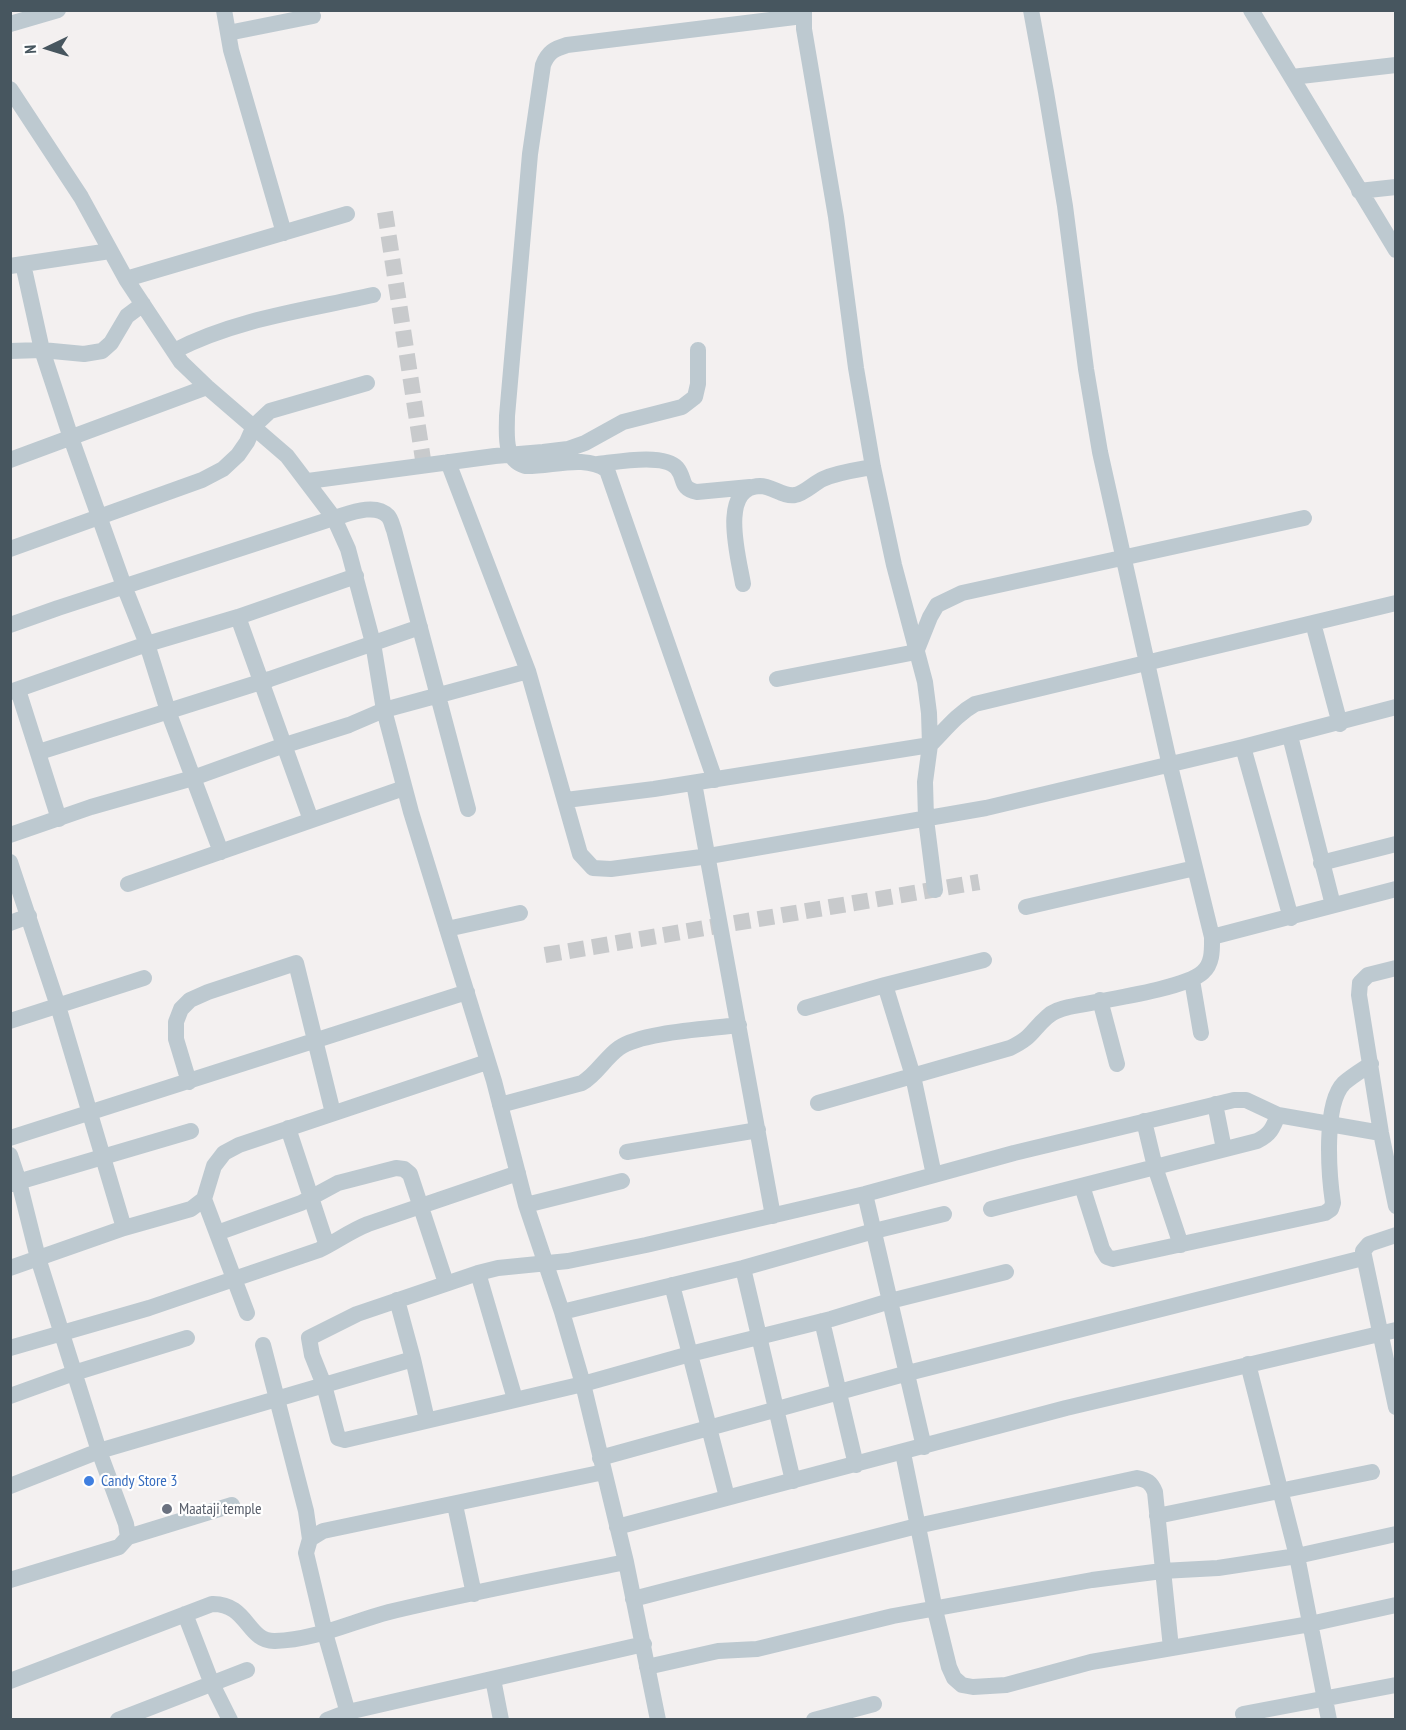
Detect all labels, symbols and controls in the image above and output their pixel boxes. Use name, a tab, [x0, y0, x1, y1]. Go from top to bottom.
north arrow	[18, 18, 78, 78]
text: N	[20, 44, 40, 54]
place label: Candy Store 3	[101, 1471, 177, 1491]
marker: Candy Store 3	[82, 1474, 96, 1488]
place label: Maataji temple	[179, 1499, 262, 1519]
marker: Maataji temple	[160, 1502, 174, 1516]

